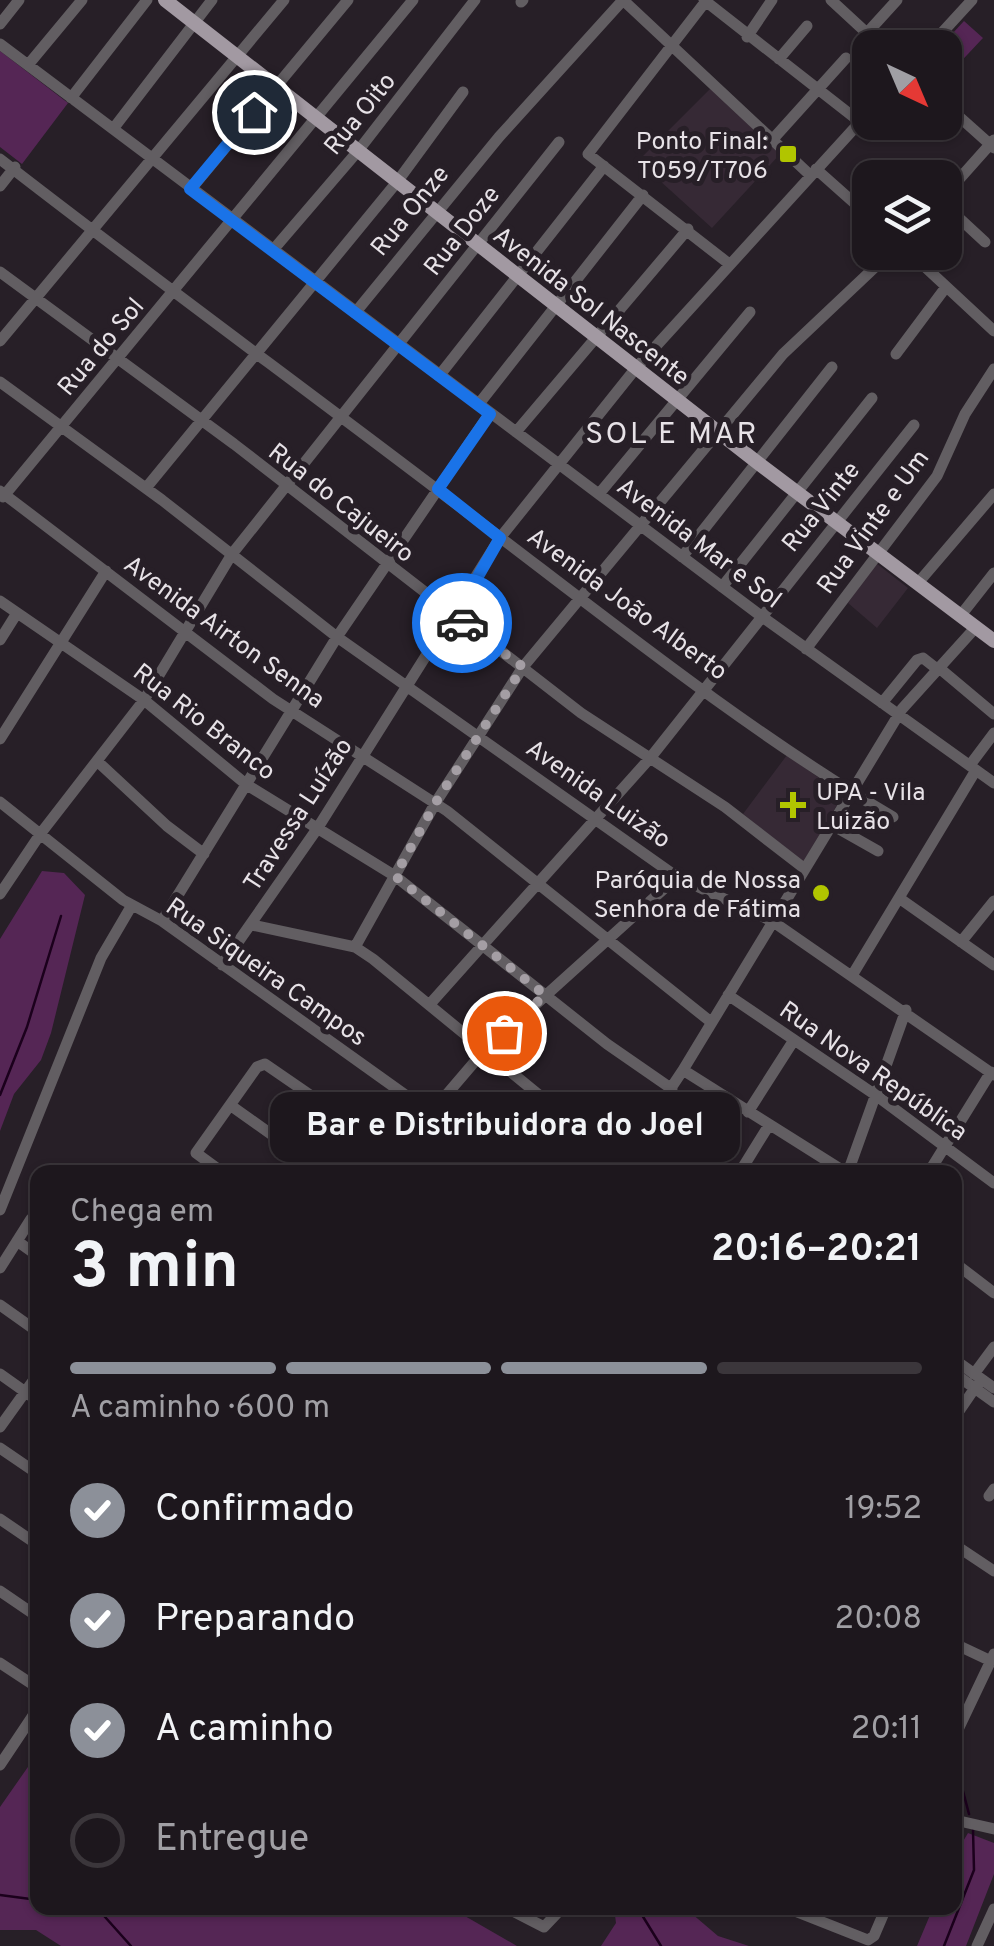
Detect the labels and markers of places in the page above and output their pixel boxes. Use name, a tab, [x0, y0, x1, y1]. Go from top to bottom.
pin	[212, 70, 297, 155]
place label: Ponto Final: T059/T706	[636, 127, 768, 188]
marker: Ponto Final: T059/T706	[777, 143, 799, 165]
place label: UPA - Vila Luizão	[816, 778, 925, 839]
marker: UPA - Vila Luizão	[780, 792, 806, 818]
place label: Paróquia de Nossa Senhora de Fátima	[594, 866, 801, 927]
marker: Paróquia de Nossa Senhora de Fátima	[810, 882, 832, 904]
pin	[462, 991, 547, 1076]
callout: Bar e Distribuidora do Joel	[269, 1093, 739, 1163]

